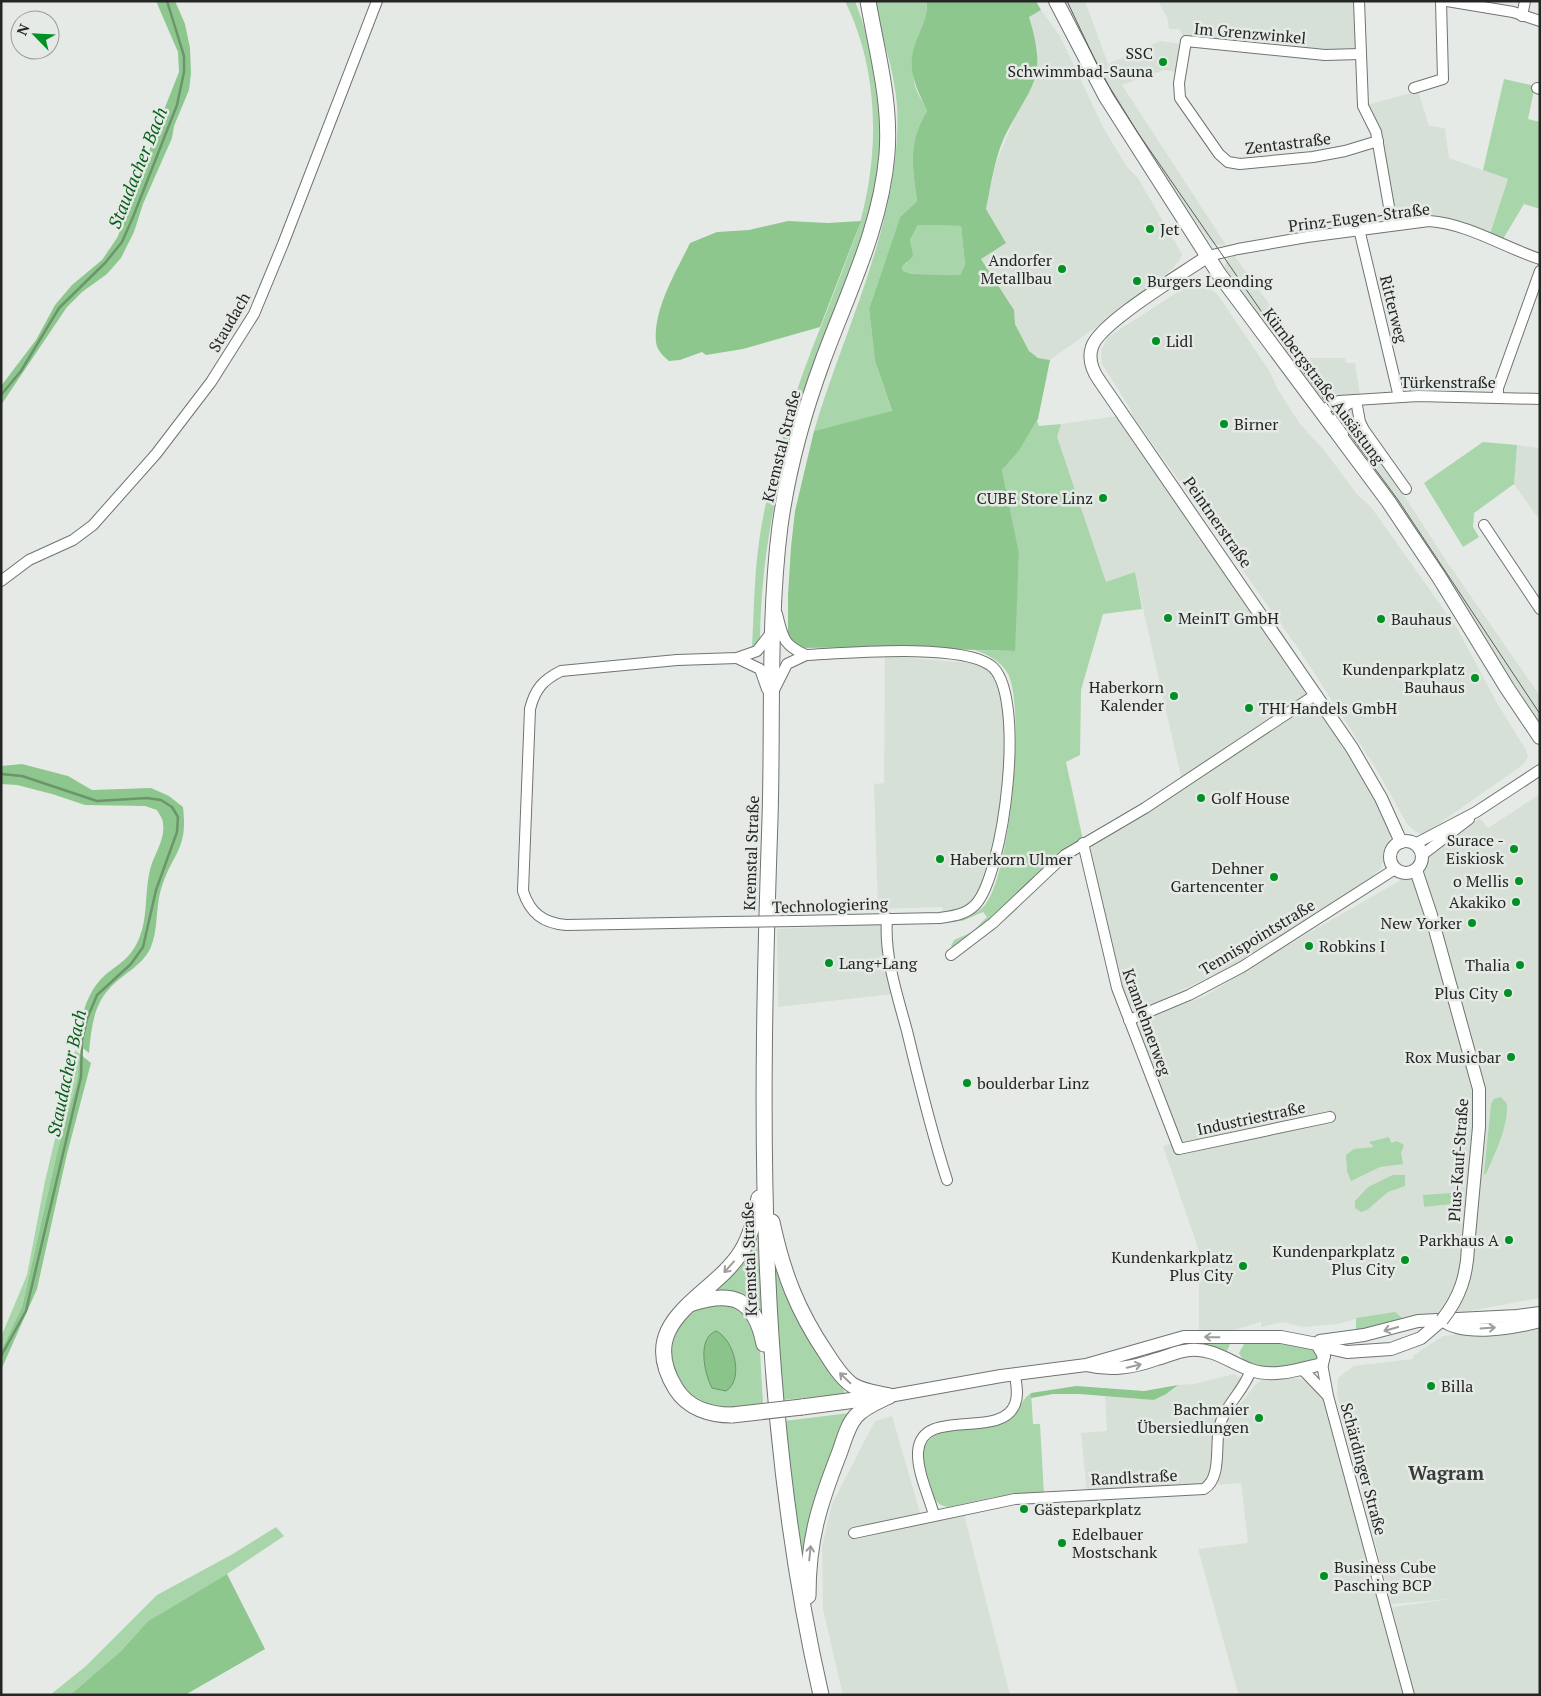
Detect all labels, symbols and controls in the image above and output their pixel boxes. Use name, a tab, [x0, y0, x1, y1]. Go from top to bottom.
north arrow	[10, 10, 60, 60]
street label: Im Grenzwinkel	[1193, 17, 1307, 49]
text: N	[12, 20, 34, 38]
place label: SSC Schwimmbad-Sauna	[1008, 42, 1153, 82]
marker: SSC Schwimmbad-Sauna	[1157, 56, 1169, 68]
water label: Staudacher Bach	[102, 103, 172, 232]
street label: Zentastraße	[1244, 127, 1332, 159]
street label: Prinz-Eugen-Straße	[1287, 197, 1431, 237]
place label: Jet	[1160, 218, 1180, 240]
marker: Jet	[1144, 223, 1156, 235]
place label: Andorfer Metallbau	[980, 249, 1053, 289]
marker: Andorfer Metallbau	[1056, 263, 1068, 275]
place label: Burgers Leonding	[1147, 270, 1273, 292]
street label: Ritterweg	[1375, 273, 1413, 346]
marker: Burgers Leonding	[1131, 275, 1143, 287]
street label: Staudach	[203, 288, 255, 356]
street label: Kürnbergstraße Ausästung	[1258, 303, 1390, 469]
place label: Lidl	[1166, 330, 1193, 352]
marker: Lidl	[1150, 335, 1162, 347]
street label: Türkenstraße	[1400, 371, 1496, 393]
street label: Kremstal Straße	[756, 388, 806, 504]
place label: Birner	[1234, 413, 1279, 435]
marker: Birner	[1218, 418, 1230, 430]
street label: Peintnerstraße	[1178, 472, 1258, 572]
place label: CUBE Store Linz	[977, 487, 1093, 509]
marker: CUBE Store Linz	[1097, 492, 1109, 504]
place label: MeinIT GmbH	[1178, 607, 1279, 629]
place label: Bauhaus	[1391, 608, 1452, 630]
marker: MeinIT GmbH	[1162, 612, 1174, 624]
marker: Bauhaus	[1375, 613, 1387, 625]
place label: Kundenparkplatz Bauhaus	[1342, 658, 1465, 698]
marker: Kundenparkplatz Bauhaus	[1469, 672, 1481, 684]
place label: Haberkorn Kalender	[1089, 676, 1165, 716]
marker: Haberkorn Kalender	[1168, 690, 1180, 702]
place label: THI Handels GmbH	[1259, 697, 1397, 719]
marker: THI Handels GmbH	[1243, 702, 1255, 714]
place label: Golf House	[1211, 787, 1290, 809]
marker: Golf House	[1195, 792, 1207, 804]
street label: Kremstal Straße	[738, 795, 764, 911]
place label: Surace - Eiskiosk	[1446, 829, 1505, 869]
marker: Surace - Eiskiosk	[1508, 843, 1520, 855]
place label: Haberkorn Ulmer	[950, 848, 1074, 870]
marker: Haberkorn Ulmer	[934, 853, 946, 865]
place label: Dehner Gartencenter	[1170, 857, 1265, 897]
place label: o Mellis	[1453, 870, 1509, 892]
marker: Dehner Gartencenter	[1268, 871, 1280, 883]
marker: o Mellis	[1513, 875, 1525, 887]
place label: Akakiko	[1449, 891, 1506, 913]
street label: Technologiering	[772, 892, 889, 918]
street label: Tennispointstraße	[1195, 894, 1319, 980]
marker: Akakiko	[1510, 896, 1522, 908]
place label: New Yorker	[1381, 912, 1463, 934]
marker: New Yorker	[1466, 917, 1478, 929]
place label: Robkins I	[1319, 935, 1385, 957]
marker: Robkins I	[1303, 940, 1315, 952]
place label: Lang+Lang	[839, 952, 918, 974]
place label: Thalia	[1465, 954, 1510, 976]
marker: Lang+Lang	[823, 957, 835, 969]
marker: Thalia	[1514, 959, 1526, 971]
street label: Kramlehnerweg	[1117, 965, 1177, 1079]
place label: Plus City	[1435, 982, 1499, 1004]
marker: Plus City	[1502, 987, 1514, 999]
water label: Staudacher Bach	[41, 1007, 91, 1138]
place label: Rox Musicbar	[1405, 1046, 1502, 1068]
marker: Rox Musicbar	[1505, 1051, 1517, 1063]
place label: boulderbar Linz	[977, 1072, 1089, 1094]
marker: boulderbar Linz	[961, 1077, 973, 1089]
street label: Industriestraße	[1195, 1096, 1307, 1140]
street label: Plus-Kauf-Straße	[1443, 1098, 1473, 1222]
street label: Kremstal Straße	[736, 1201, 762, 1317]
place label: Parkhaus A	[1419, 1229, 1499, 1251]
marker: Parkhaus A	[1503, 1234, 1515, 1246]
place label: Kundenparkplatz Plus City	[1272, 1240, 1396, 1280]
place label: Kundenkarkplatz Plus City	[1111, 1246, 1234, 1286]
marker: Kundenparkplatz Plus City	[1399, 1254, 1411, 1266]
one-way arrow	[724, 1260, 735, 1273]
marker: Kundenkarkplatz Plus City	[1237, 1260, 1249, 1272]
one-way arrow	[1384, 1324, 1400, 1334]
one-way arrow	[1480, 1324, 1496, 1333]
one-way arrow	[1205, 1332, 1221, 1341]
one-way arrow	[1125, 1361, 1141, 1370]
one-way arrow	[839, 1372, 851, 1384]
place label: Billa	[1441, 1375, 1473, 1397]
marker: Billa	[1425, 1380, 1437, 1392]
place label: Bachmaier Übersiedlungen	[1137, 1398, 1250, 1438]
street label: Schärdinger Straße	[1336, 1400, 1392, 1538]
marker: Bachmaier Übersiedlungen	[1253, 1412, 1265, 1424]
district label: Wagram	[1408, 1460, 1484, 1485]
street label: Randlstraße	[1090, 1464, 1178, 1490]
place label: Gästeparkplatz	[1034, 1498, 1141, 1520]
marker: Gästeparkplatz	[1018, 1503, 1030, 1515]
place label: Edelbauer Mostschank	[1072, 1523, 1158, 1563]
marker: Edelbauer Mostschank	[1056, 1537, 1068, 1549]
one-way arrow	[805, 1546, 814, 1562]
place label: Business Cube Pasching BCP	[1334, 1556, 1436, 1596]
marker: Business Cube Pasching BCP	[1318, 1570, 1330, 1582]

